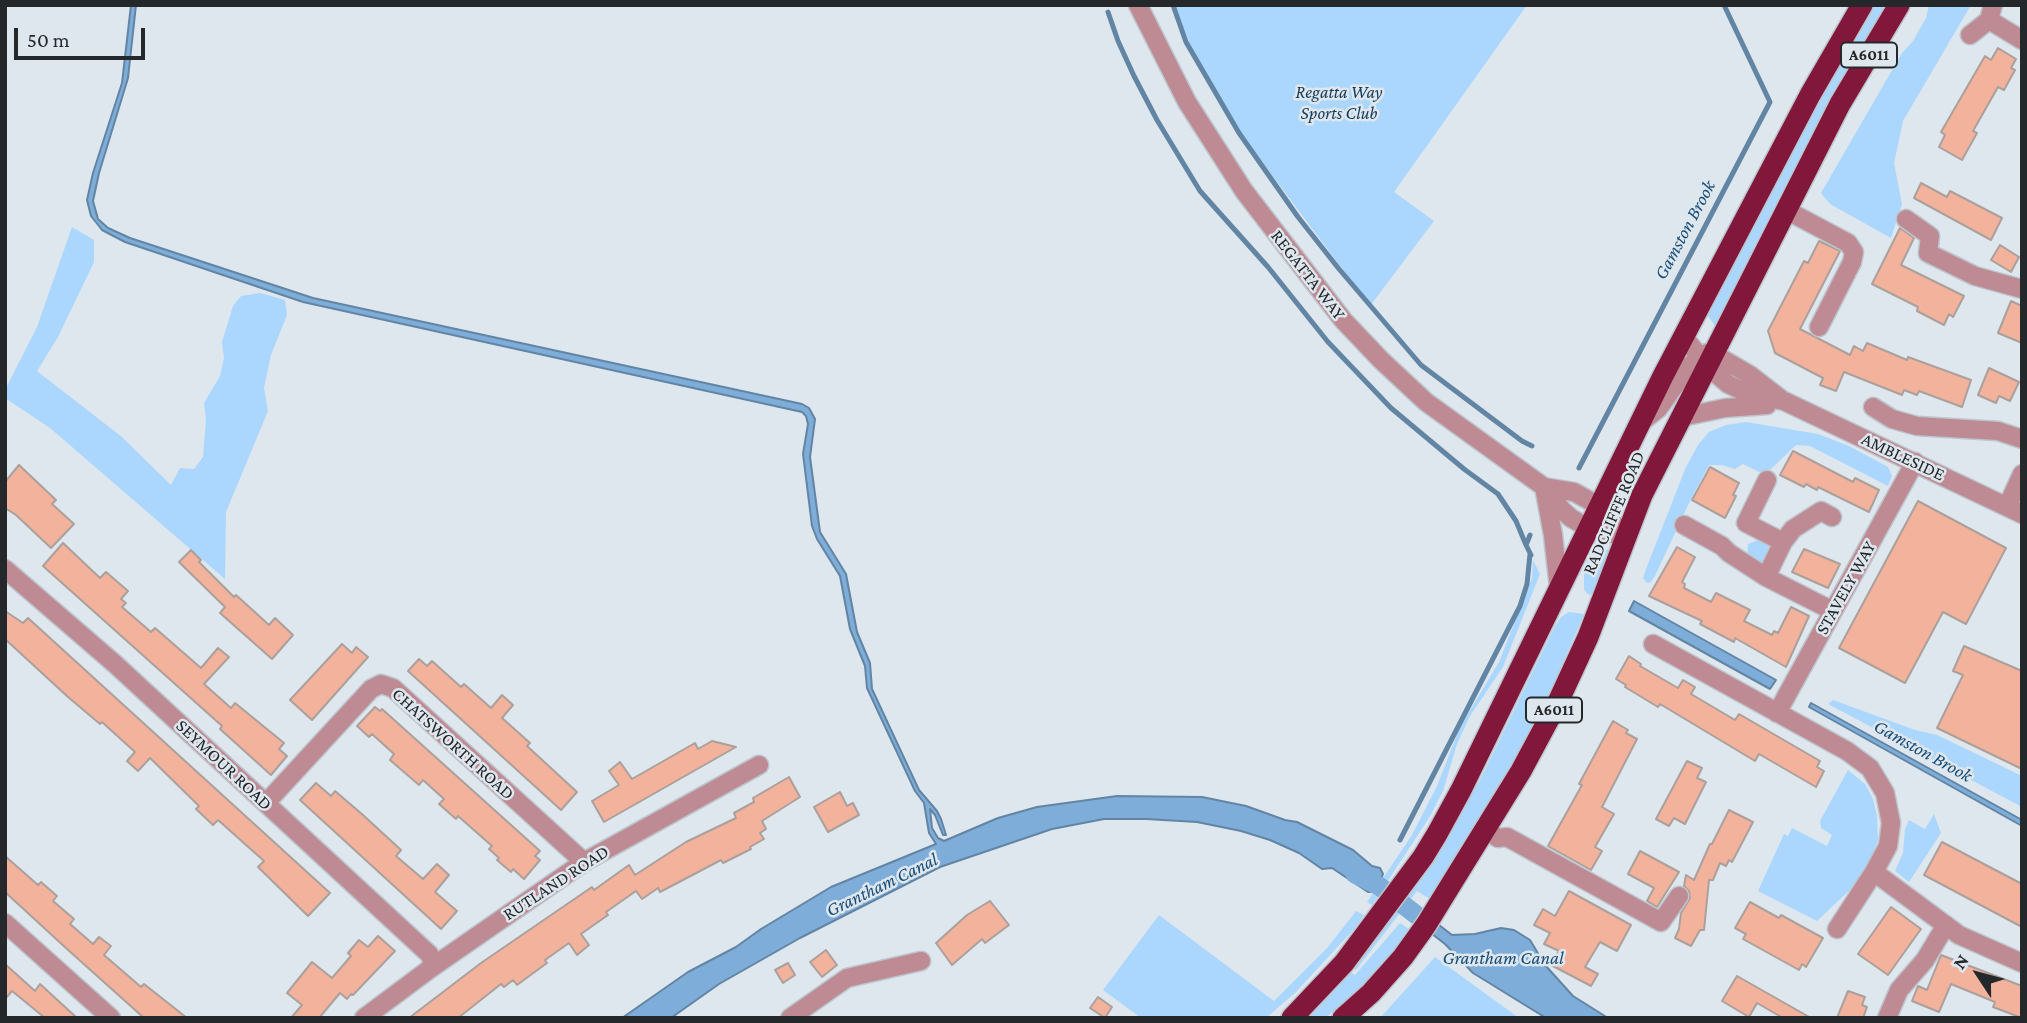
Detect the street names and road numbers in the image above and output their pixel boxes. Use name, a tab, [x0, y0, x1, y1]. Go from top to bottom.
road number: A6011	[1841, 42, 1897, 68]
street label: REGATTA WAY	[1266, 226, 1350, 324]
street label: AMBLESIDE	[1858, 428, 1948, 486]
street label: RADCLIFFE ROAD	[1578, 448, 1650, 578]
street label: STAVELY WAY	[1812, 538, 1880, 638]
street label: CHATSWORTH ROAD	[387, 683, 519, 805]
road number: A6011	[1526, 698, 1582, 722]
street label: SEYMOUR ROAD	[171, 715, 277, 815]
street label: RUTLAND ROAD	[499, 841, 613, 925]

